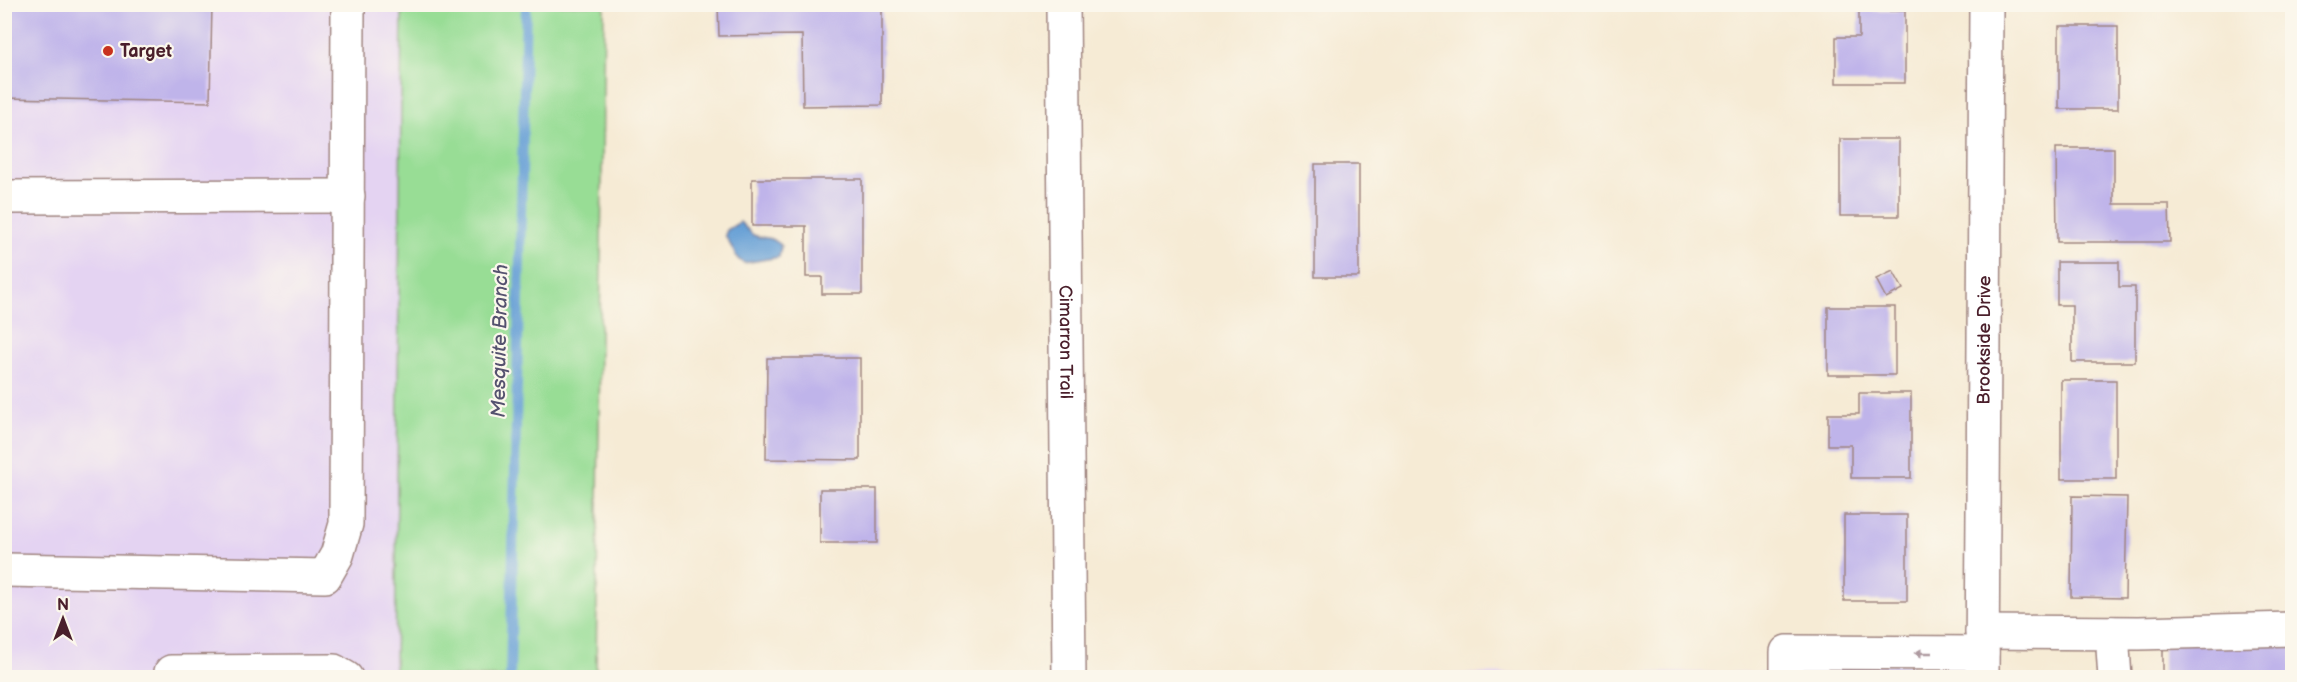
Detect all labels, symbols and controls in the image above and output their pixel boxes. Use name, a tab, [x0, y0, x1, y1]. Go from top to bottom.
place label: Target	[120, 41, 172, 62]
marker: Target	[101, 44, 115, 58]
water label: Mesquite Branch	[487, 264, 513, 418]
street label: Brookside Drive	[1973, 275, 1995, 405]
street label: Cimarron Trail	[1055, 285, 1077, 399]
north arrow	[33, 589, 93, 649]
text: N	[57, 596, 69, 615]
one-way arrow	[1914, 648, 1933, 658]

